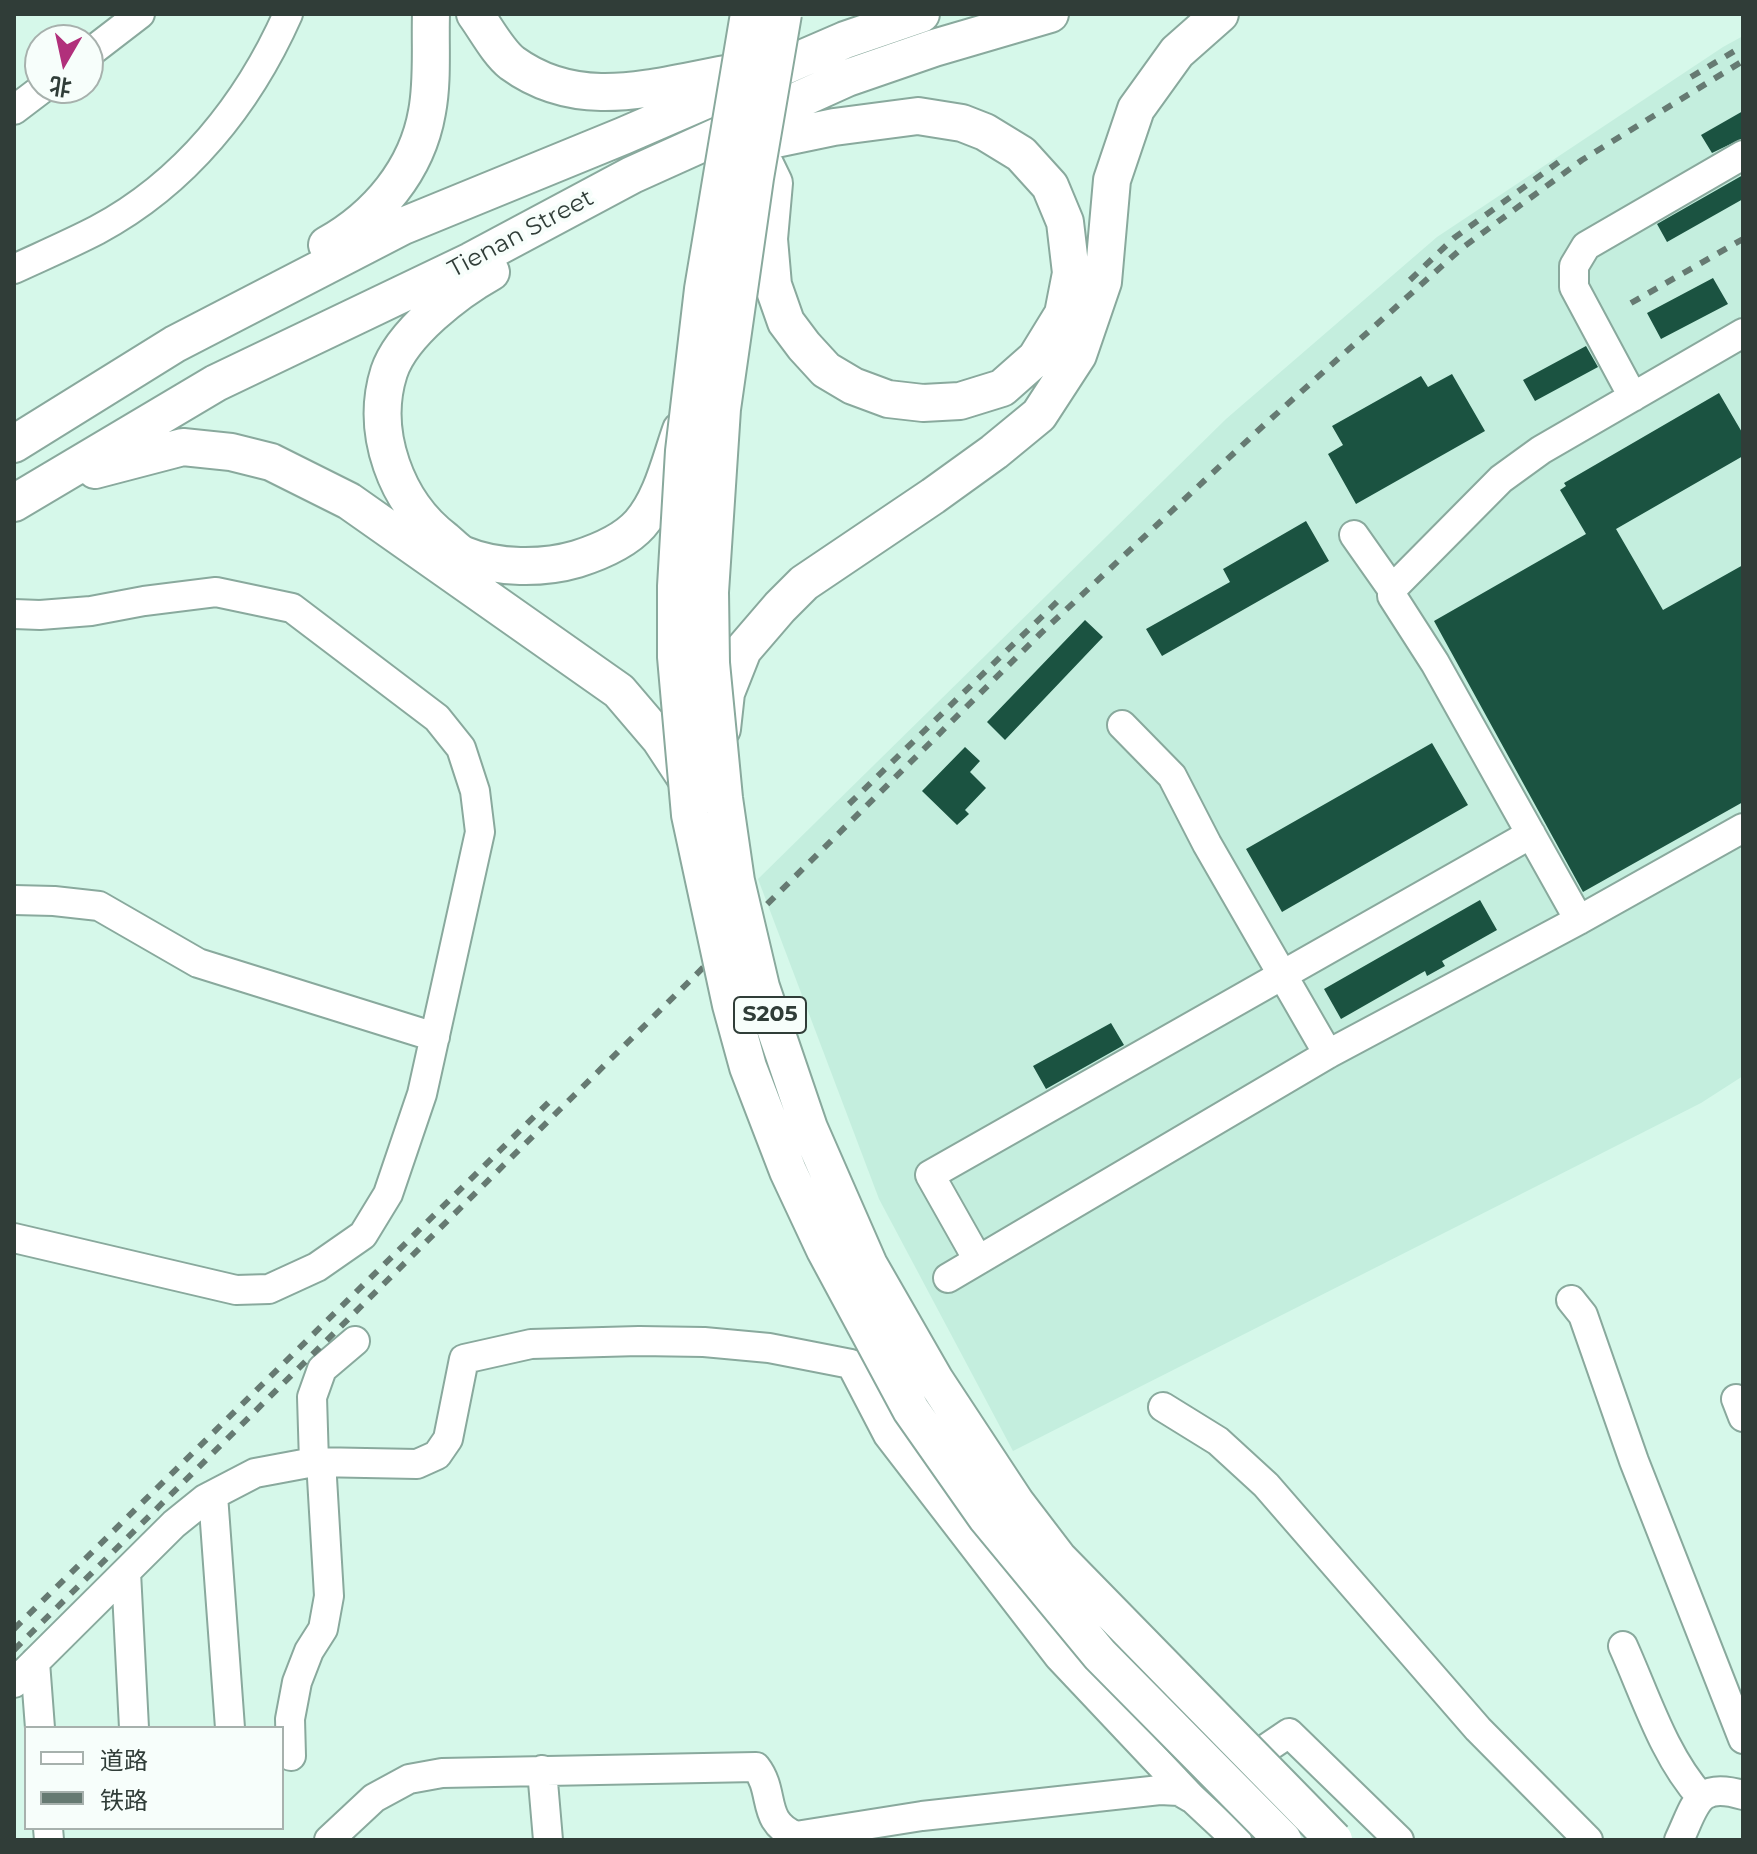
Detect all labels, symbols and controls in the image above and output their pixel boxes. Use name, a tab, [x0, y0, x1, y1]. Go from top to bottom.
north arrow	[24, 24, 104, 104]
text: 北	[48, 71, 73, 101]
street label: Tienan Street	[444, 184, 598, 284]
road number: S205	[734, 997, 806, 1033]
legend	[24, 1726, 284, 1830]
text: 道路	[100, 1746, 148, 1775]
text: 铁路	[100, 1786, 148, 1815]

